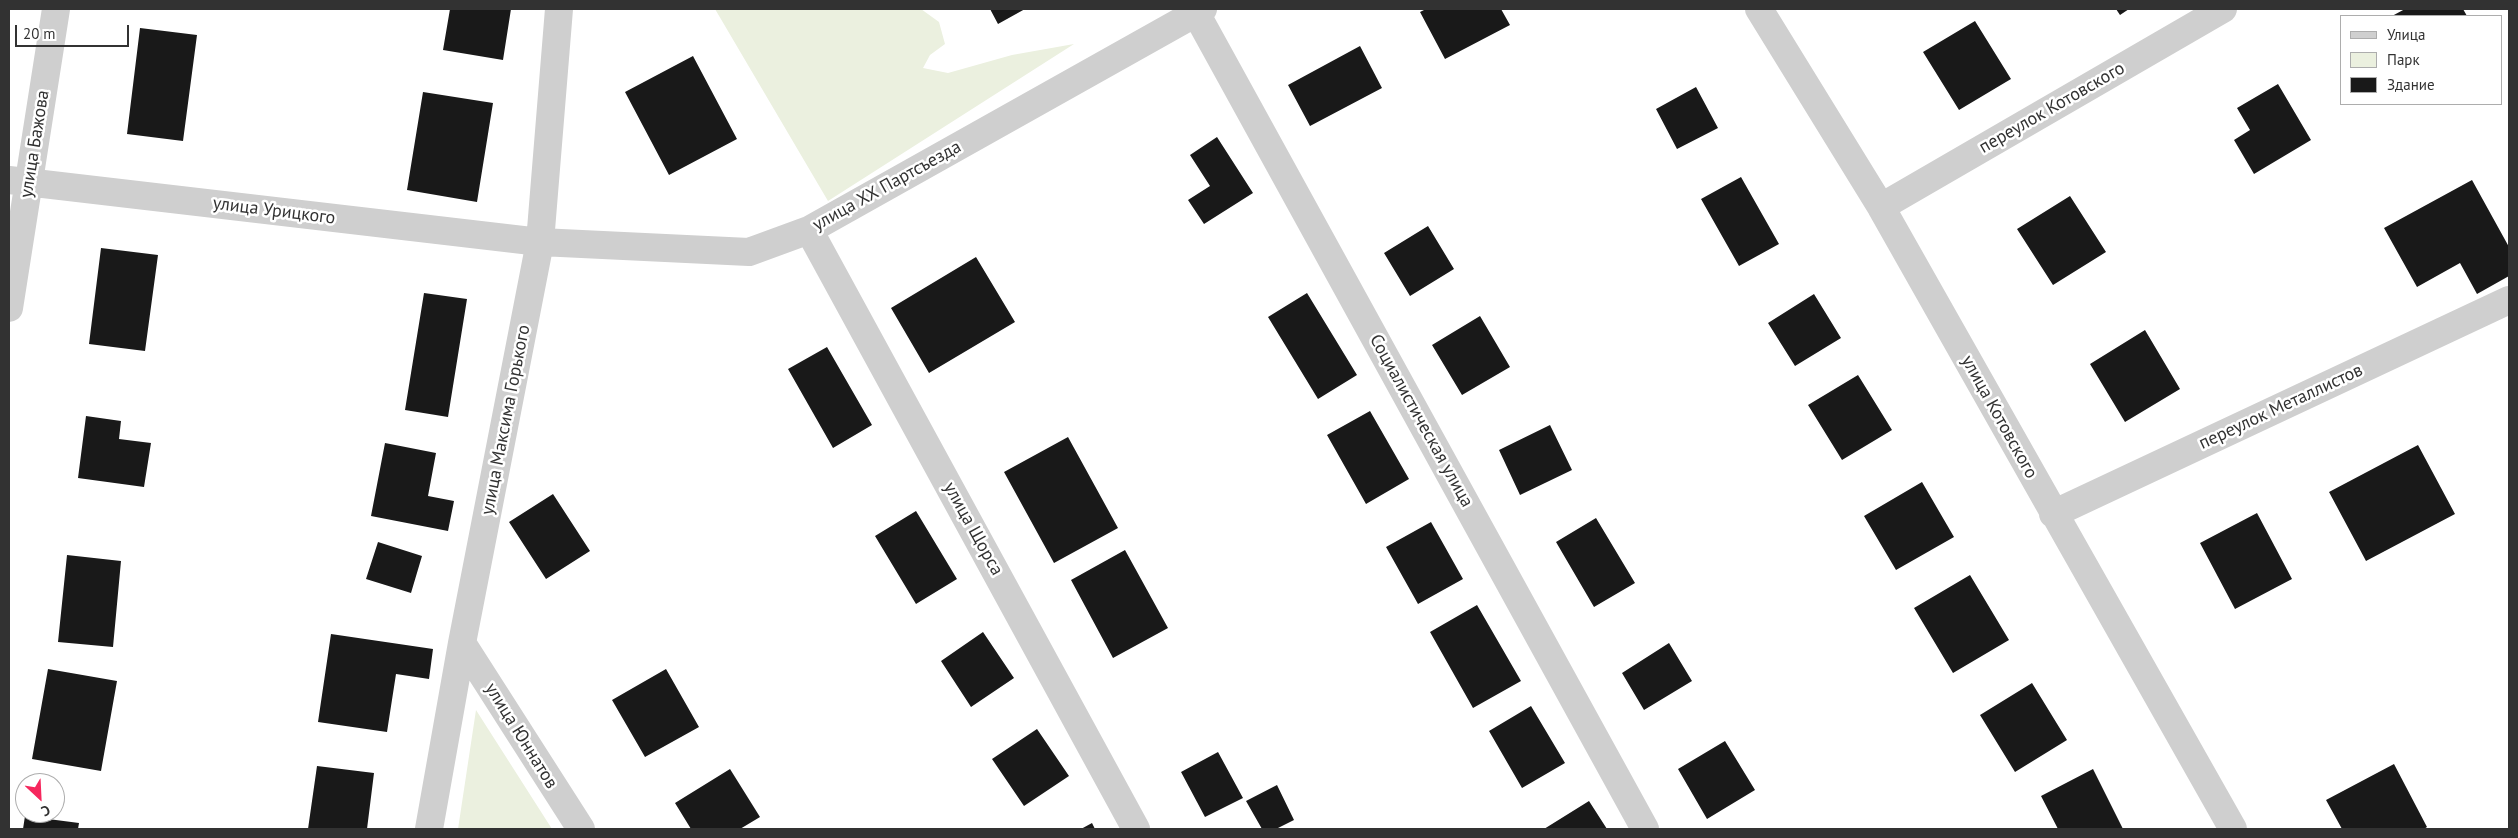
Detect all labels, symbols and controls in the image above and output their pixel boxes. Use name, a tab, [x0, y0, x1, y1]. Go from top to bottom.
scale bar	[18, 15, 131, 47]
legend	[2340, 15, 2503, 105]
text: 20 m	[23, 24, 56, 43]
text: Улица	[2387, 25, 2425, 44]
text: Парк	[2387, 50, 2420, 69]
street label: переулок Котовского	[1975, 58, 2129, 158]
text: Здание	[2387, 75, 2435, 94]
street label: улица Бажова	[16, 89, 54, 199]
street label: улица XX Партсъезда	[809, 136, 965, 236]
street label: улица Урицкого	[212, 193, 336, 229]
street label: улица Максима Горького	[477, 323, 535, 517]
street label: Социалистическая улица	[1364, 331, 1478, 511]
street label: улица Котовского	[1956, 352, 2042, 482]
street label: переулок Металлистов	[2196, 360, 2366, 454]
street label: улица Щорса	[939, 479, 1007, 579]
street label: улица Юннатов	[480, 679, 562, 793]
north arrow	[15, 773, 65, 823]
text: С	[39, 801, 53, 820]

